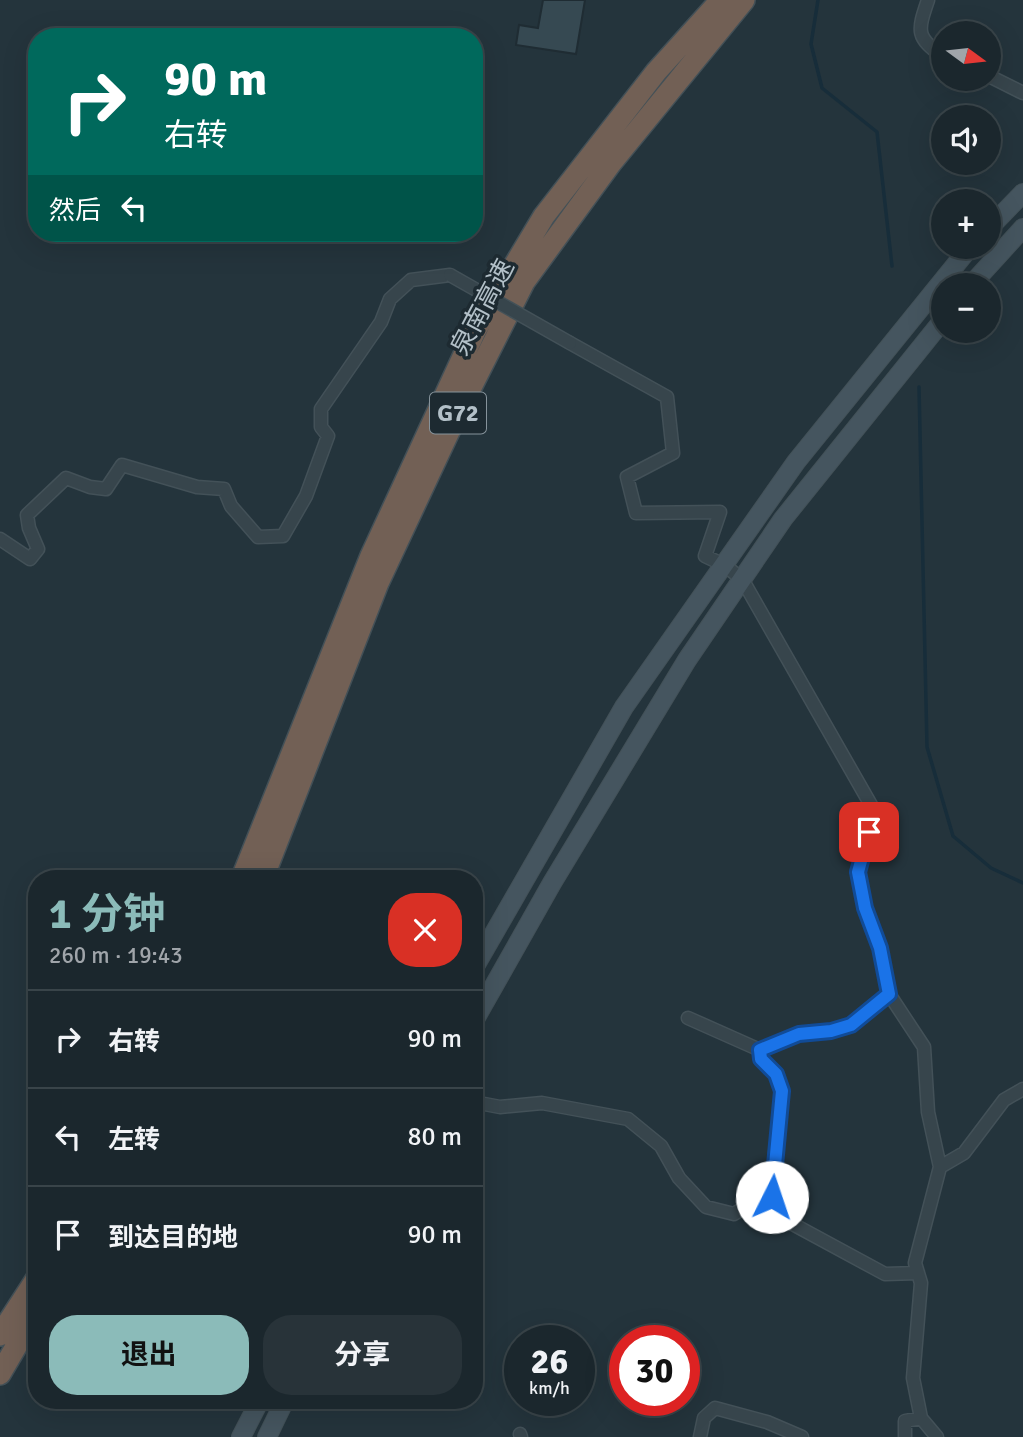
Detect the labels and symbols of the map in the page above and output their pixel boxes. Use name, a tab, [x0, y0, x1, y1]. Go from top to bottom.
north arrow	[931, 21, 1001, 91]
street label: 泉南高速	[444, 254, 521, 361]
road number: G72	[430, 392, 486, 434]
pin	[839, 802, 899, 862]
position arrow	[735, 1160, 809, 1234]
speed limit sign: 30	[609, 1325, 700, 1416]

